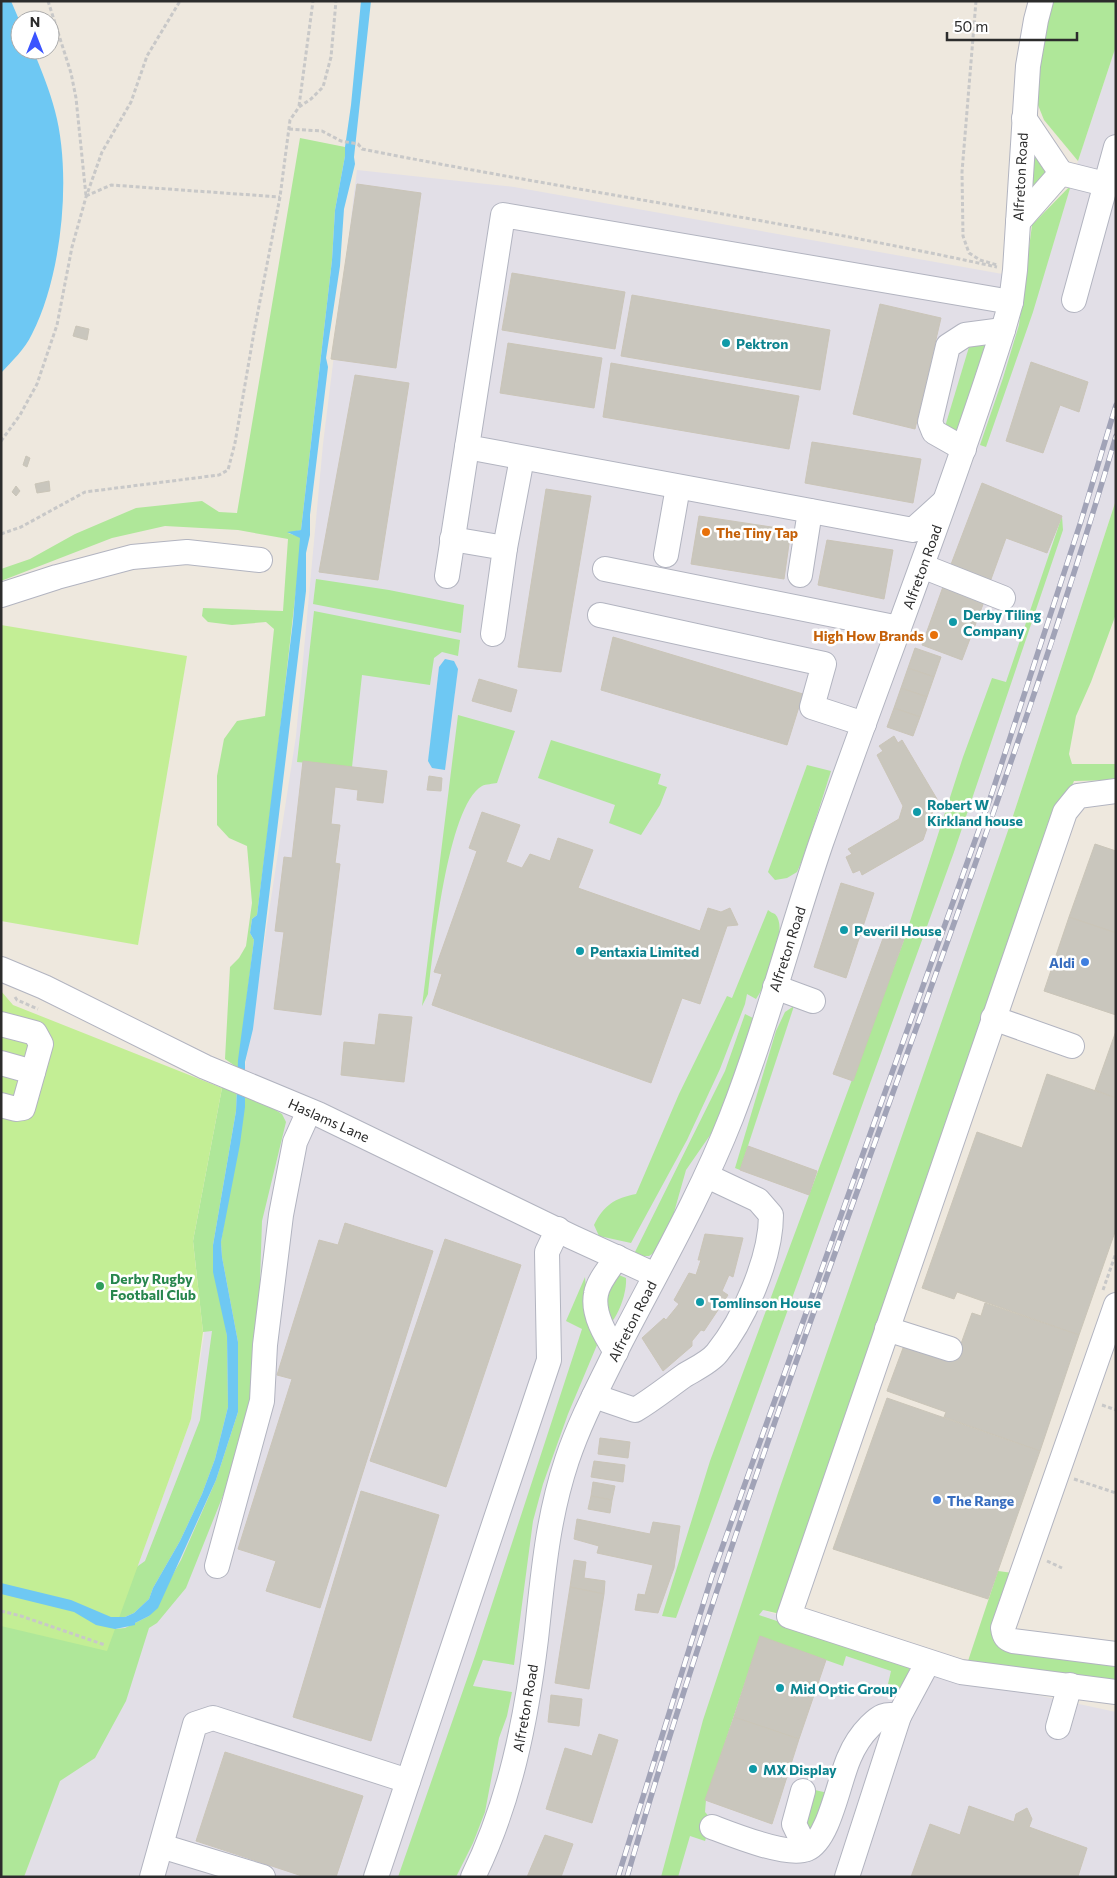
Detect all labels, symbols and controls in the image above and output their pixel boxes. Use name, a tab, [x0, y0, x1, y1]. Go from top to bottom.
north arrow	[10, 10, 60, 60]
scale bar	[947, 10, 1077, 42]
text: N	[30, 13, 40, 30]
text: 50 m	[954, 17, 988, 35]
street label: Alfreton Road	[1009, 132, 1031, 222]
place label: Pektron	[736, 335, 788, 352]
marker: Pektron	[720, 337, 732, 349]
street label: Alfreton Road	[899, 522, 945, 612]
place label: The Tiny Tap	[716, 524, 798, 541]
marker: The Tiny Tap	[700, 526, 712, 538]
place label: Derby Tiling Company	[963, 606, 1042, 639]
marker: Derby Tiling Company	[947, 616, 959, 628]
place label: High How Brands	[813, 627, 924, 644]
marker: High How Brands	[928, 629, 940, 641]
place label: Robert W Kirkland house	[927, 796, 1023, 829]
marker: Robert W Kirkland house	[911, 806, 923, 818]
street label: Alfreton Road	[765, 904, 809, 994]
place label: Peveril House	[854, 922, 942, 939]
marker: Peveril House	[838, 924, 850, 936]
place label: Pentaxia Limited	[590, 943, 699, 960]
marker: Pentaxia Limited	[574, 945, 586, 957]
place label: Aldi	[1049, 954, 1075, 971]
marker: Aldi	[1079, 956, 1091, 968]
street label: Haslams Lane	[286, 1095, 372, 1145]
place label: Derby Rugby Football Club	[110, 1270, 196, 1303]
street label: Alfreton Road	[604, 1278, 660, 1364]
marker: Derby Rugby Football Club	[94, 1280, 106, 1292]
place label: Tomlinson House	[710, 1294, 821, 1311]
marker: Tomlinson House	[694, 1296, 706, 1308]
place label: The Range	[947, 1492, 1014, 1509]
marker: The Range	[931, 1494, 943, 1506]
street label: Alfreton Road	[509, 1663, 541, 1753]
place label: Mid Optic Group	[790, 1680, 898, 1697]
marker: Mid Optic Group	[774, 1682, 786, 1694]
place label: MX Display	[763, 1761, 837, 1778]
marker: MX Display	[747, 1763, 759, 1775]

